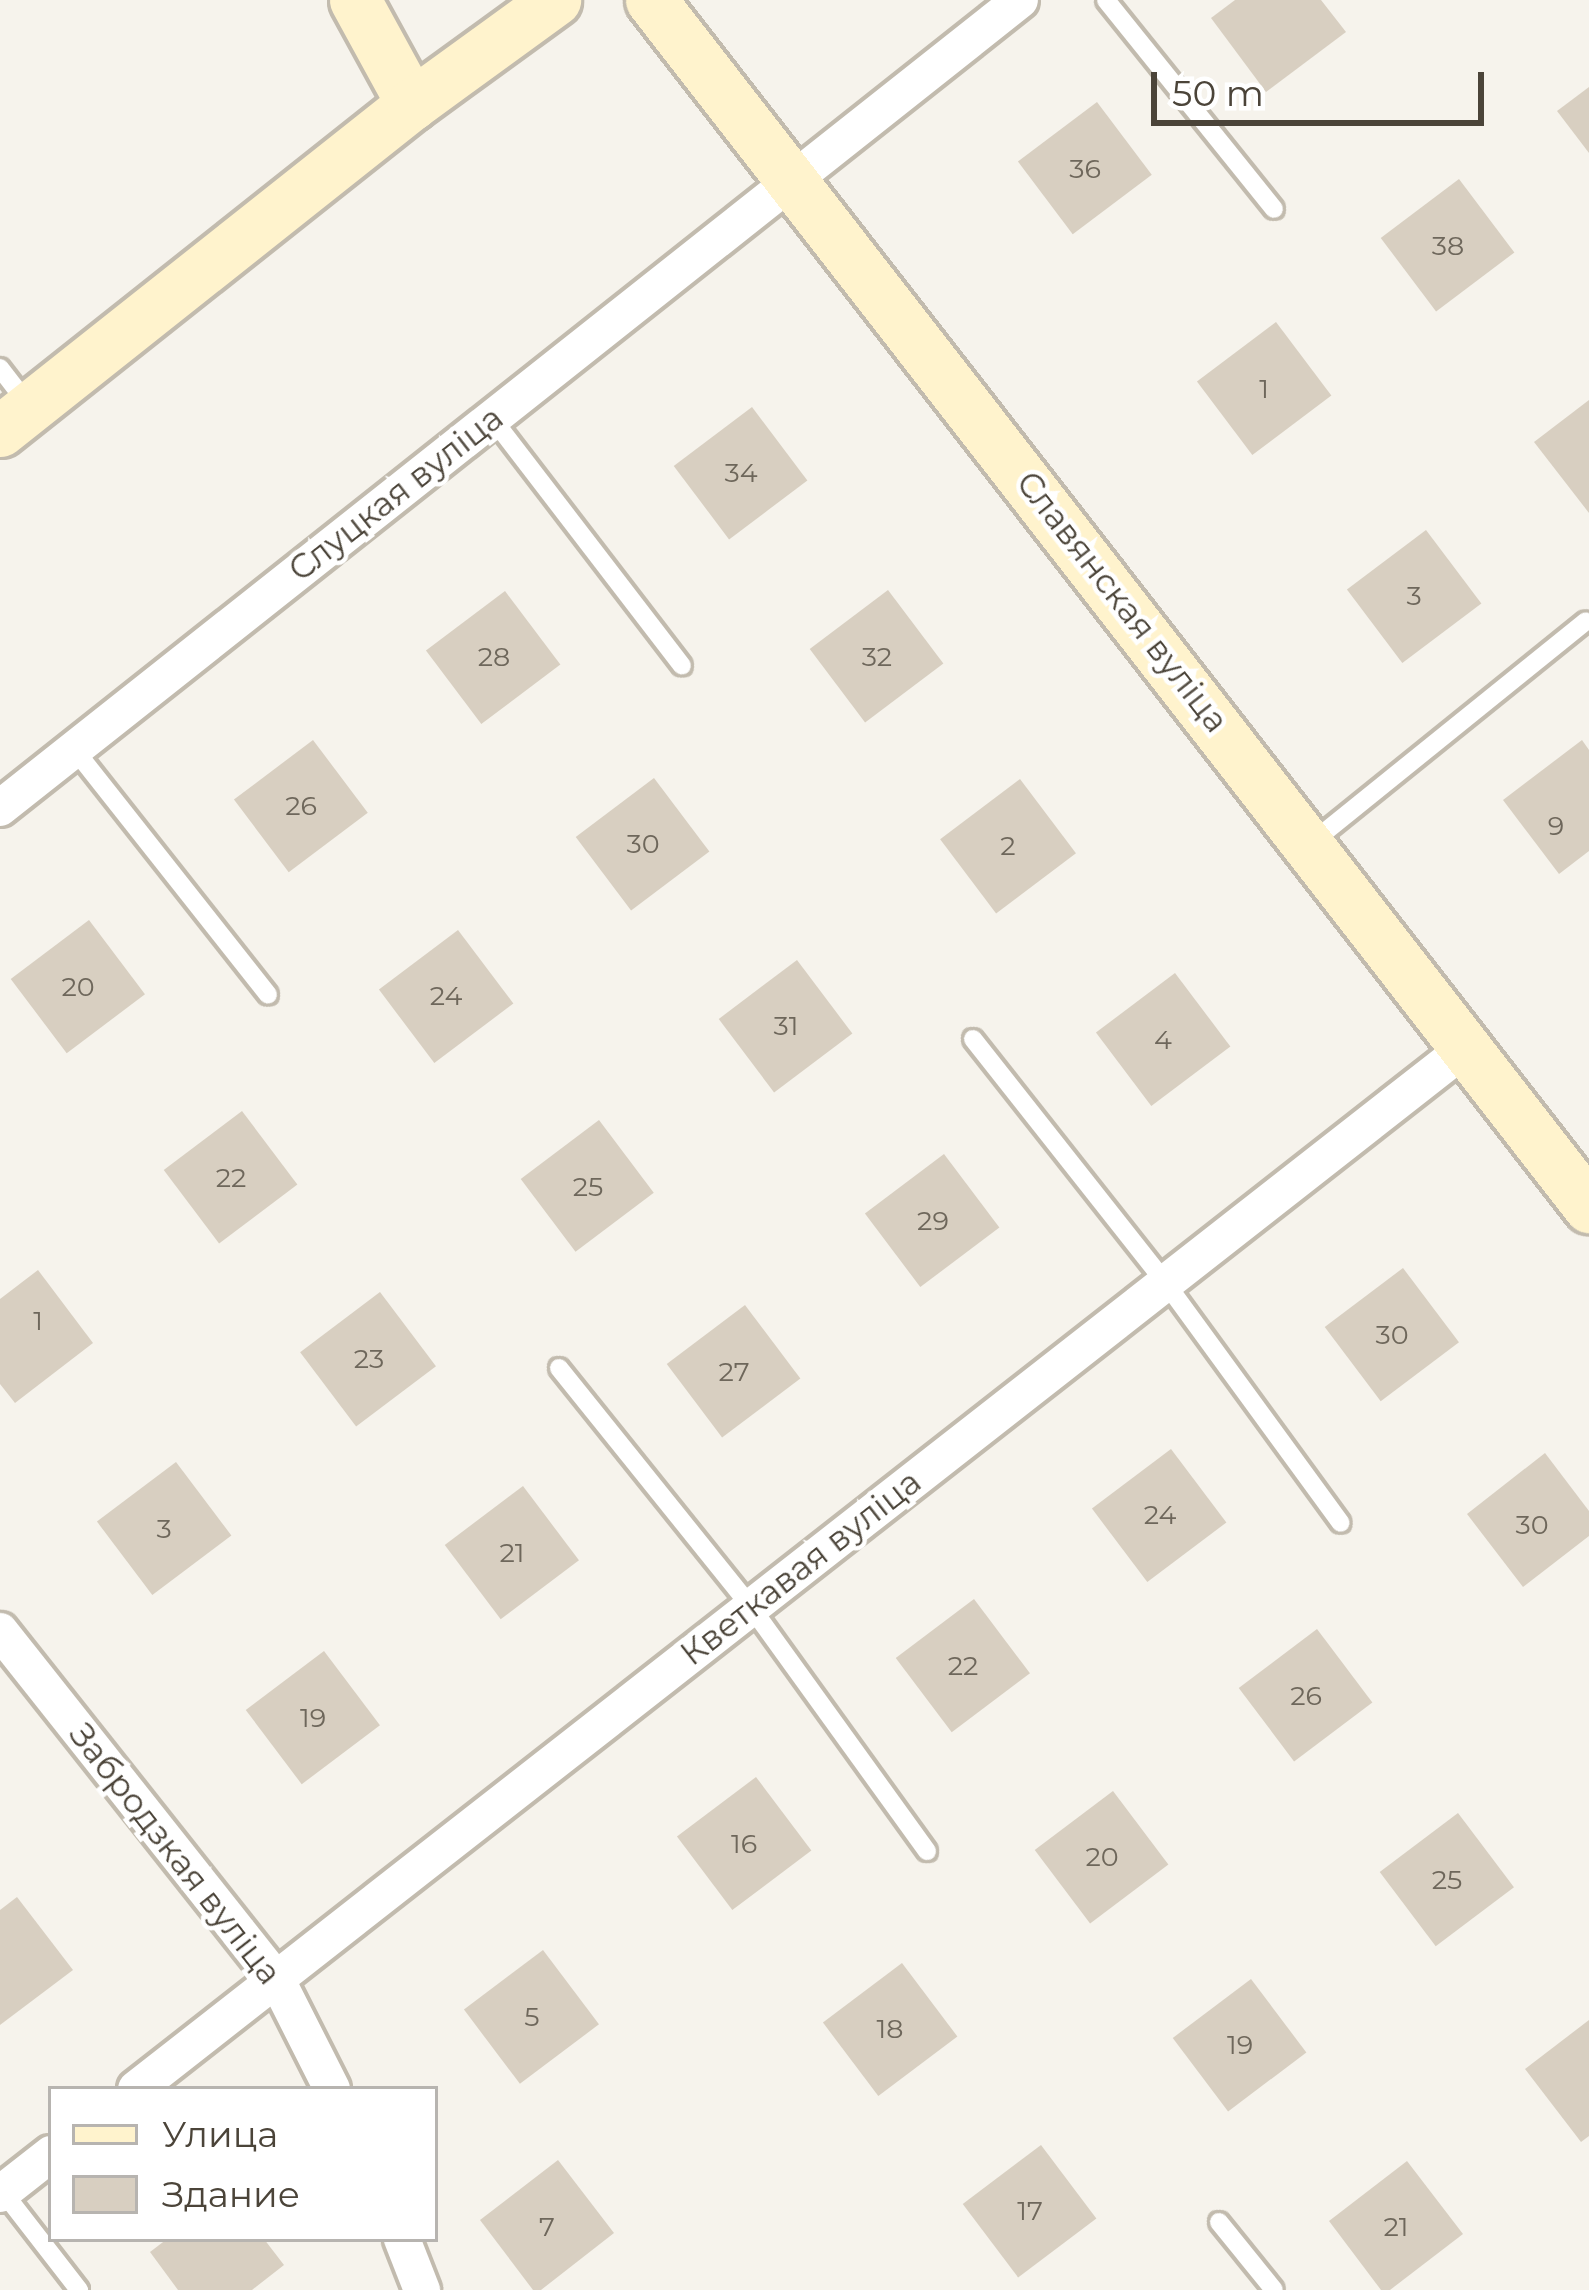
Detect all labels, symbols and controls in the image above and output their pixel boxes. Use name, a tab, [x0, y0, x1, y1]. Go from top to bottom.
scale bar	[1157, 48, 1490, 122]
text: 50 m	[1172, 71, 1264, 115]
house number: 36	[1069, 153, 1101, 185]
house number: 38	[1432, 230, 1464, 262]
house number: 1	[1259, 373, 1269, 405]
street label: Слуцкая вуліца	[281, 398, 511, 590]
house number: 34	[724, 457, 758, 489]
street label: Славянская вуліца	[1008, 464, 1236, 740]
house number: 3	[1406, 580, 1422, 612]
house number: 28	[478, 641, 510, 673]
house number: 32	[862, 641, 892, 673]
house number: 26	[285, 790, 317, 822]
house number: 9	[1548, 810, 1564, 842]
house number: 30	[626, 828, 660, 860]
house number: 2	[1000, 830, 1016, 862]
house number: 20	[61, 971, 95, 1003]
house number: 24	[430, 980, 462, 1012]
house number: 31	[774, 1010, 798, 1042]
house number: 4	[1154, 1024, 1172, 1056]
house number: 22	[216, 1162, 246, 1194]
house number: 25	[573, 1171, 603, 1203]
house number: 29	[917, 1205, 949, 1237]
house number: 1	[33, 1305, 43, 1337]
house number: 30	[1375, 1319, 1409, 1351]
house number: 23	[354, 1343, 384, 1375]
house number: 27	[718, 1356, 750, 1388]
street label: Кветкавая вуліца	[673, 1462, 929, 1674]
house number: 24	[1144, 1499, 1176, 1531]
house number: 30	[1515, 1509, 1549, 1541]
house number: 3	[156, 1513, 172, 1545]
house number: 21	[499, 1537, 525, 1569]
house number: 22	[948, 1650, 978, 1682]
house number: 26	[1290, 1680, 1322, 1712]
house number: 19	[300, 1702, 326, 1734]
street label: Забродзкая вуліца	[61, 1716, 289, 1992]
house number: 16	[731, 1828, 757, 1860]
house number: 20	[1085, 1841, 1119, 1873]
house number: 25	[1432, 1864, 1462, 1896]
house number: 5	[524, 2001, 540, 2033]
house number: 18	[877, 2013, 903, 2045]
house number: 19	[1227, 2029, 1253, 2061]
legend	[48, 2086, 438, 2242]
text: Улица	[162, 2112, 278, 2156]
text: Здание	[162, 2172, 300, 2216]
house number: 17	[1017, 2195, 1043, 2227]
house number: 7	[539, 2211, 555, 2243]
house number: 21	[1383, 2211, 1409, 2243]

